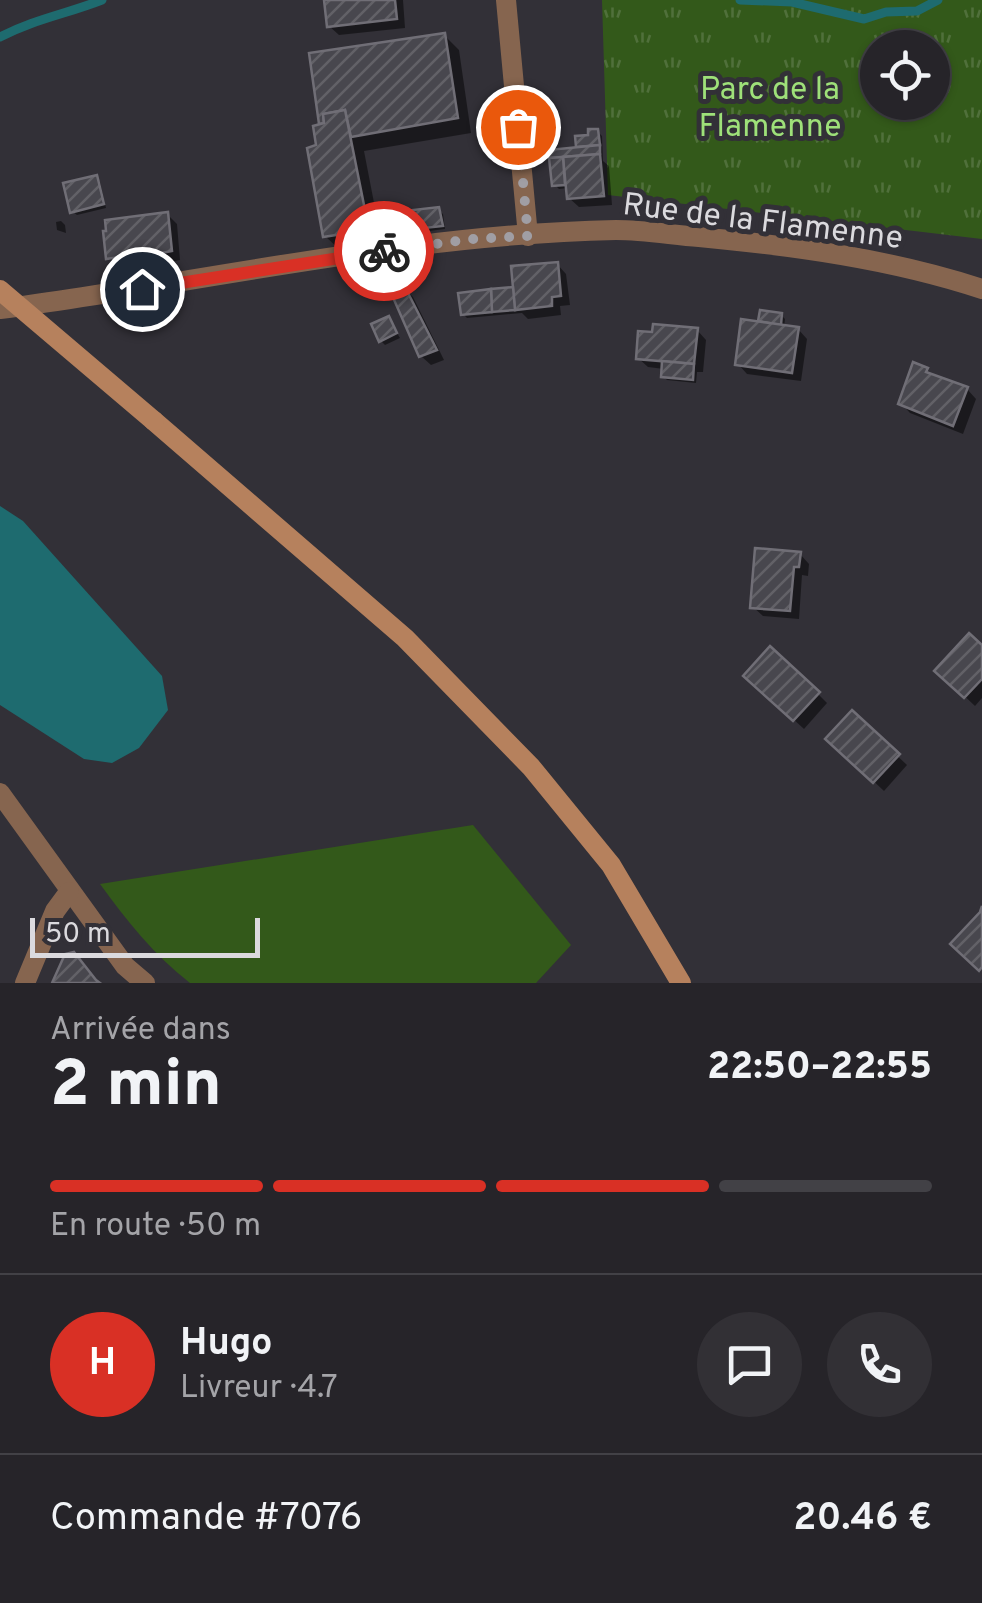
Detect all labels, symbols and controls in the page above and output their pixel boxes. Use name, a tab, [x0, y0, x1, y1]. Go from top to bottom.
map controls	[860, 30, 950, 120]
button: locate	[860, 30, 950, 120]
park label: Parc de la Flamenne	[699, 71, 841, 148]
pin	[476, 85, 561, 170]
icon: bag	[491, 100, 546, 155]
street label: Rue de la Flamenne	[620, 186, 905, 260]
courier	[334, 201, 434, 301]
icon: bike	[357, 224, 412, 279]
pin	[100, 247, 185, 332]
icon: home	[115, 262, 170, 317]
scale bar	[30, 913, 260, 958]
text: 50 m	[45, 917, 111, 953]
text: Arrivée dans	[50, 1011, 231, 1051]
text: 22:50–22:55	[707, 1044, 932, 1093]
text: 2 min	[50, 1047, 222, 1129]
text: En route · 50 m	[50, 1207, 261, 1247]
button: chat	[697, 1312, 802, 1417]
button: phone	[827, 1312, 932, 1417]
text: Hugo	[180, 1320, 273, 1369]
text: H	[89, 1340, 116, 1389]
text: Livreur · 4.7	[180, 1369, 338, 1409]
text: Commande #7076	[50, 1495, 363, 1544]
text: 20.46 €	[793, 1495, 932, 1544]

